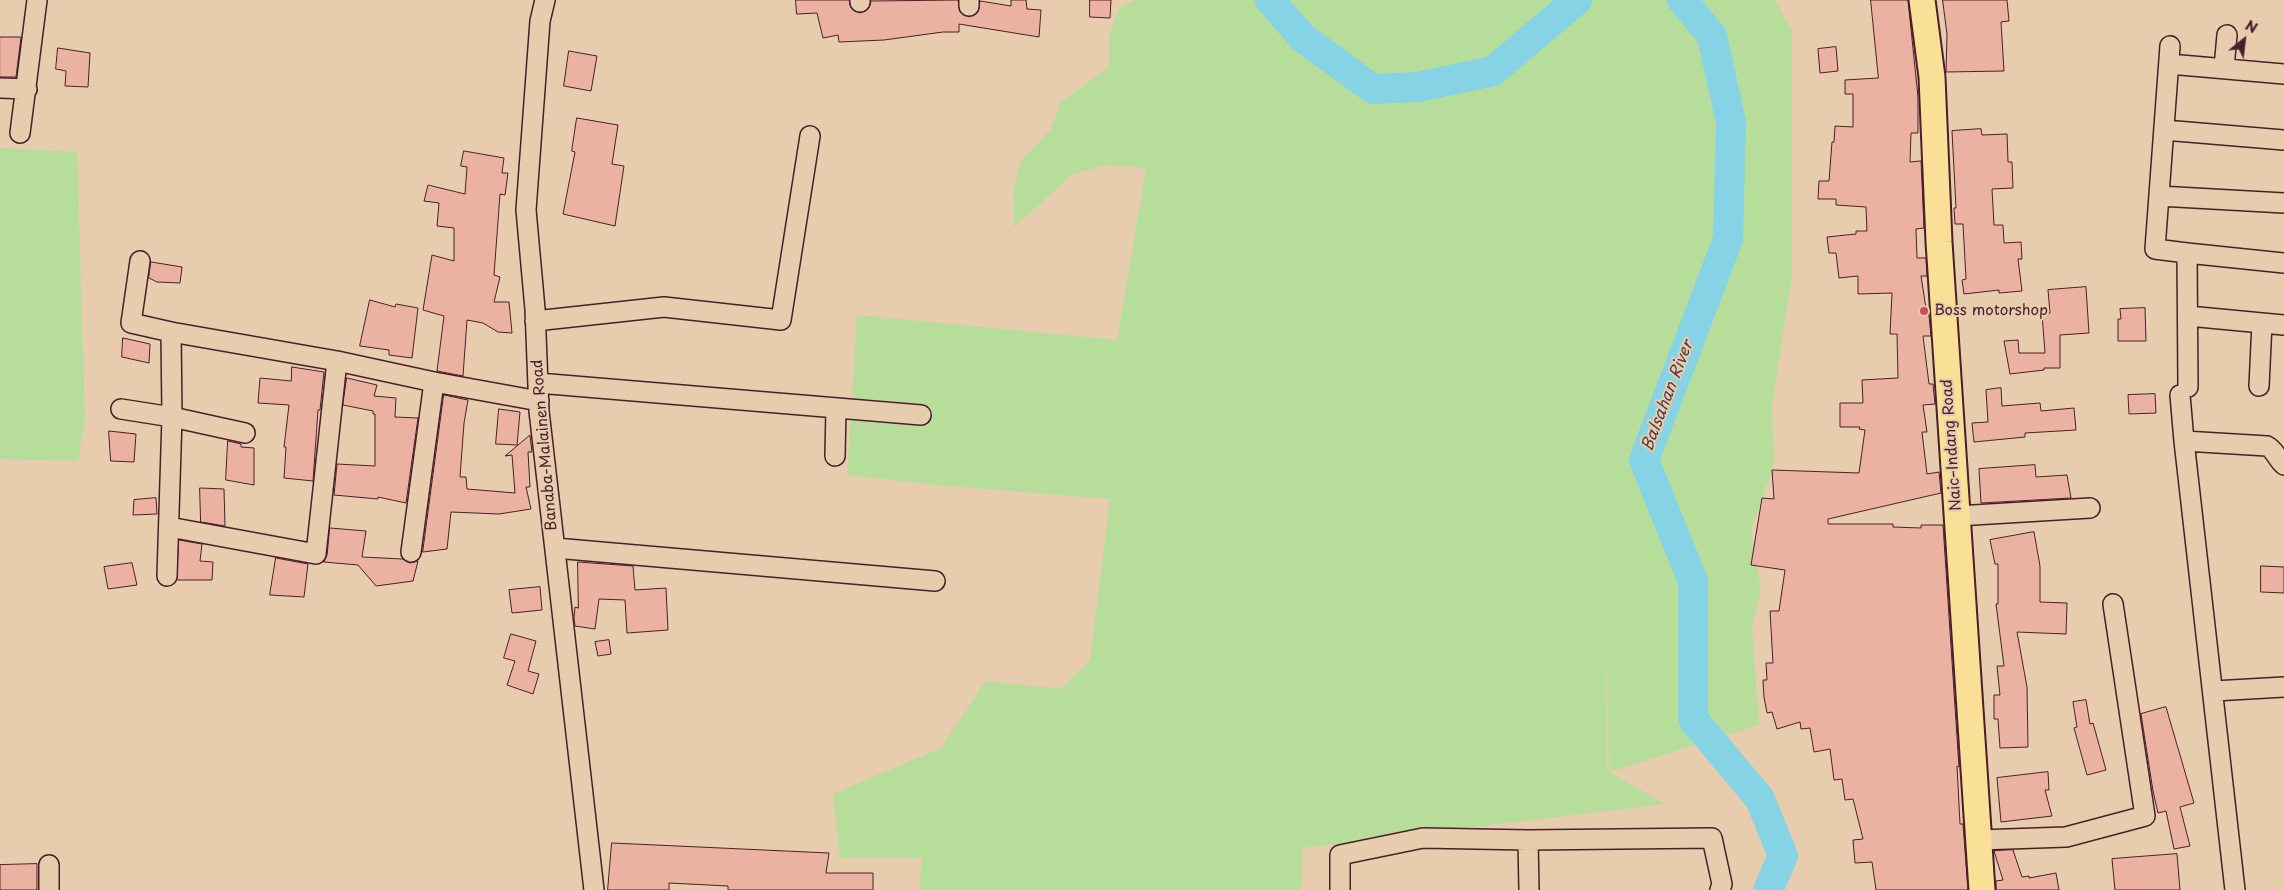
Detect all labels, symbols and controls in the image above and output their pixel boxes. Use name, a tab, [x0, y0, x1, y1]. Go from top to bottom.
north arrow	[2219, 15, 2269, 65]
text: N	[2242, 15, 2261, 38]
place label: Boss motorshop	[1934, 302, 2048, 320]
marker: Boss motorshop	[1918, 305, 1930, 317]
water label: Balsahan River	[1638, 338, 1698, 454]
street label: Banaba-Malainen Road	[529, 359, 561, 531]
street label: Naic–Indang Road	[1938, 379, 1966, 511]

